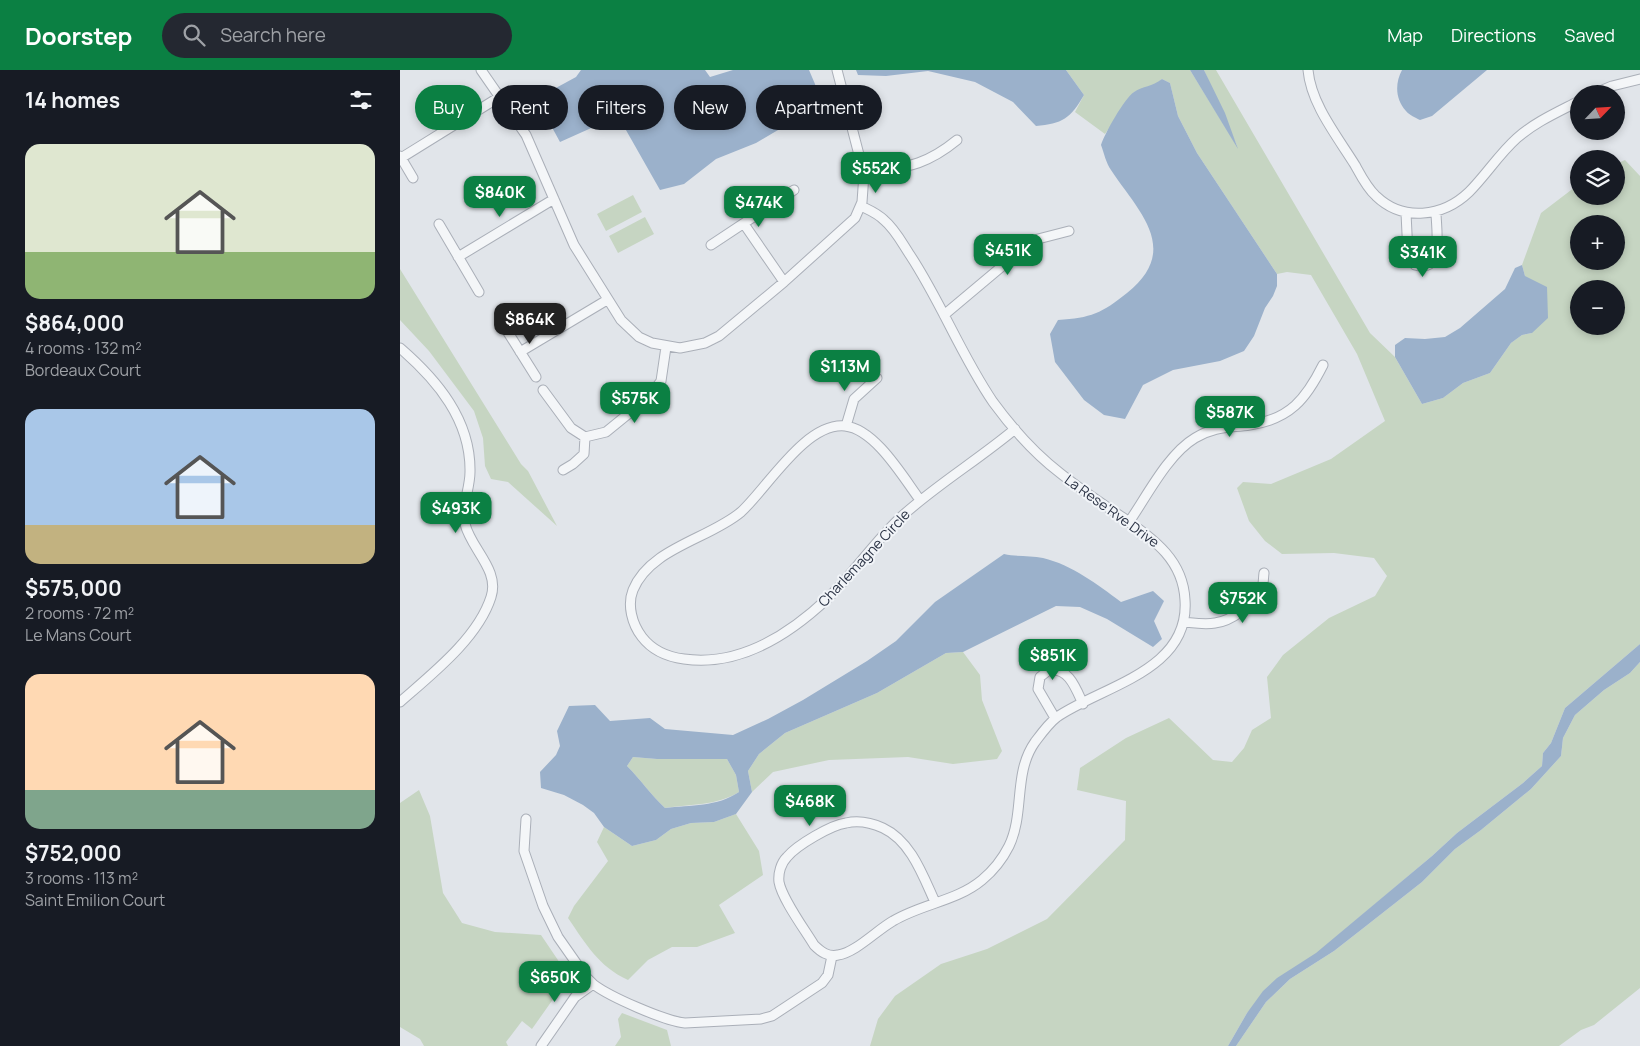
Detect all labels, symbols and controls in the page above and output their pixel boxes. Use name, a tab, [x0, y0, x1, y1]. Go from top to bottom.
search box	[162, 13, 512, 58]
text: Doorstep	[25, 19, 132, 52]
icon: search	[180, 21, 208, 49]
text: Search here	[220, 22, 326, 48]
text: Map	[1387, 23, 1423, 47]
text: Directions	[1451, 23, 1536, 47]
text: Saved	[1564, 23, 1615, 47]
chip: Buy	[415, 85, 482, 130]
chip: Rent	[492, 85, 568, 130]
chip: Filters	[578, 85, 664, 130]
chip: New	[674, 85, 746, 130]
chip: Apartment	[756, 85, 882, 130]
north arrow	[1570, 85, 1625, 140]
map controls	[1570, 85, 1625, 335]
text: 14 homes	[25, 86, 120, 114]
icon: filters	[347, 86, 375, 114]
button: layers	[1570, 150, 1625, 205]
pin: $552K	[841, 152, 911, 194]
text: $552K	[852, 157, 900, 179]
pin: $840K	[465, 176, 535, 218]
icon: home	[155, 177, 245, 267]
text: $840K	[475, 181, 525, 203]
pin: $474K	[724, 186, 794, 228]
text: $474K	[735, 191, 783, 213]
button: +	[1570, 215, 1625, 270]
pin: $451K	[973, 234, 1043, 276]
pin: $341K	[1388, 236, 1458, 278]
text: $451K	[985, 239, 1031, 261]
text: $341K	[1400, 241, 1446, 263]
button: −	[1570, 280, 1625, 335]
pin: $864K	[495, 302, 565, 345]
text: $864K	[505, 308, 555, 330]
text: $864,000	[25, 309, 124, 337]
text: 4 rooms · 132 m²	[25, 337, 142, 359]
pin: $1.13M	[804, 350, 886, 392]
text: $1.13M	[820, 355, 870, 377]
text: Bordeaux Court	[25, 359, 141, 381]
pin: $575K	[600, 382, 670, 424]
text: $575K	[611, 387, 659, 409]
pin: $587K	[1195, 396, 1265, 438]
text: $587K	[1206, 401, 1254, 423]
icon: home	[155, 442, 245, 532]
street label: La Rese'Rve Drive	[1061, 470, 1163, 551]
pin: $493K	[421, 492, 491, 534]
text: $493K	[432, 497, 480, 519]
street label: Charlemagne Circle	[813, 505, 914, 610]
text: $575,000	[25, 574, 122, 602]
pin: $752K	[1208, 582, 1278, 624]
text: $752K	[1219, 587, 1267, 609]
text: 2 rooms · 72 m²	[25, 602, 134, 624]
text: Le Mans Court	[25, 624, 132, 646]
pin: $851K	[1018, 638, 1088, 681]
text: $851K	[1030, 644, 1076, 666]
icon: home	[155, 707, 245, 797]
pin: $468K	[775, 784, 845, 827]
text: $468K	[785, 790, 835, 812]
text: $752,000	[25, 839, 122, 867]
text: 3 rooms · 113 m²	[25, 867, 138, 889]
text: Saint Emilion Court	[25, 889, 165, 911]
pin: $650K	[520, 960, 590, 1003]
text: $650K	[530, 966, 580, 988]

